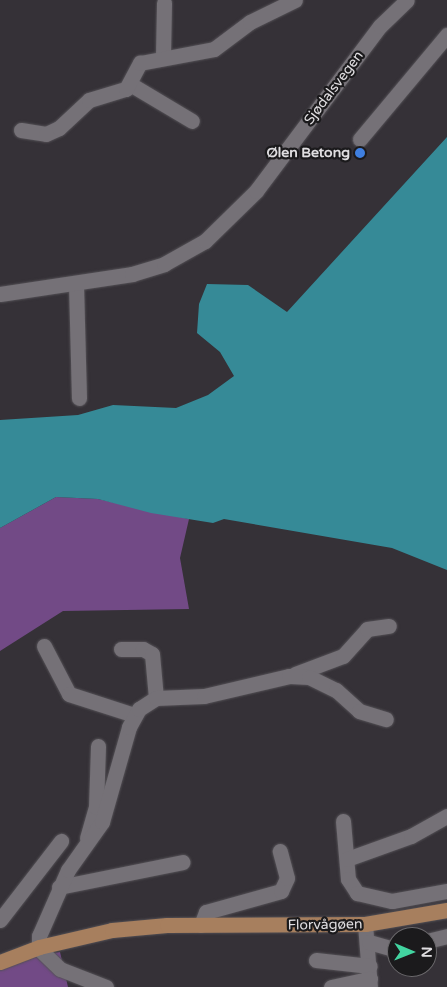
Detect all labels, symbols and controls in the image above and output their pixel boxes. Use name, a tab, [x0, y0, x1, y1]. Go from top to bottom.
street label: Sjødalsvegen	[301, 48, 367, 128]
place label: Ølen Betong	[267, 145, 350, 161]
marker: Ølen Betong	[354, 147, 366, 159]
street label: Florvågøen	[287, 916, 363, 934]
north arrow	[387, 927, 437, 977]
text: N	[418, 946, 435, 958]

